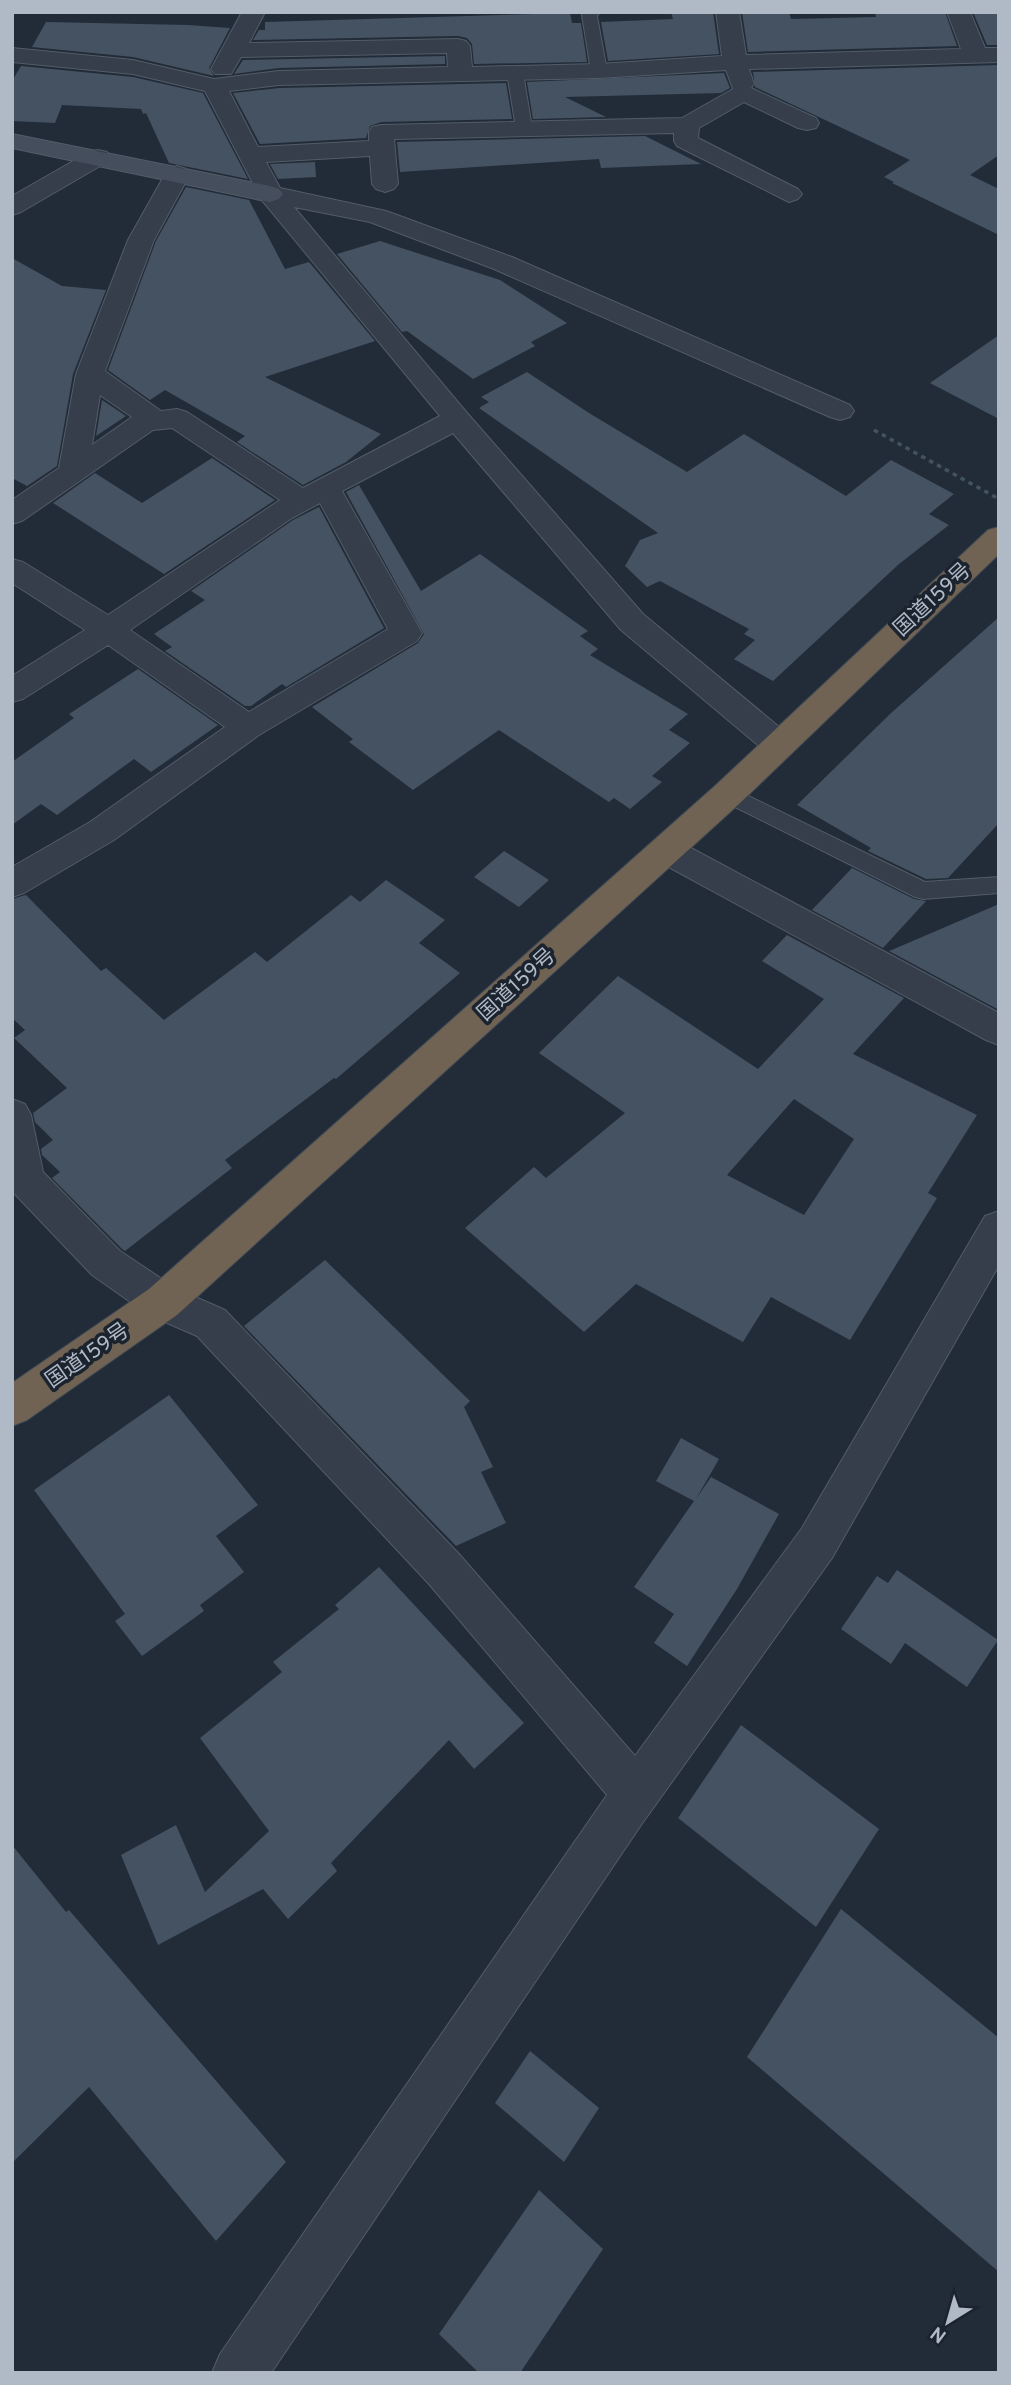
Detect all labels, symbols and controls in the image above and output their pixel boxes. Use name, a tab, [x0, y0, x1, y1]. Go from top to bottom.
street label: 国道159号	[889, 557, 977, 643]
street label: 国道159号	[472, 943, 562, 1027]
street label: 国道159号	[41, 1318, 135, 1395]
north arrow	[913, 2287, 983, 2357]
text: N	[926, 2320, 952, 2348]

